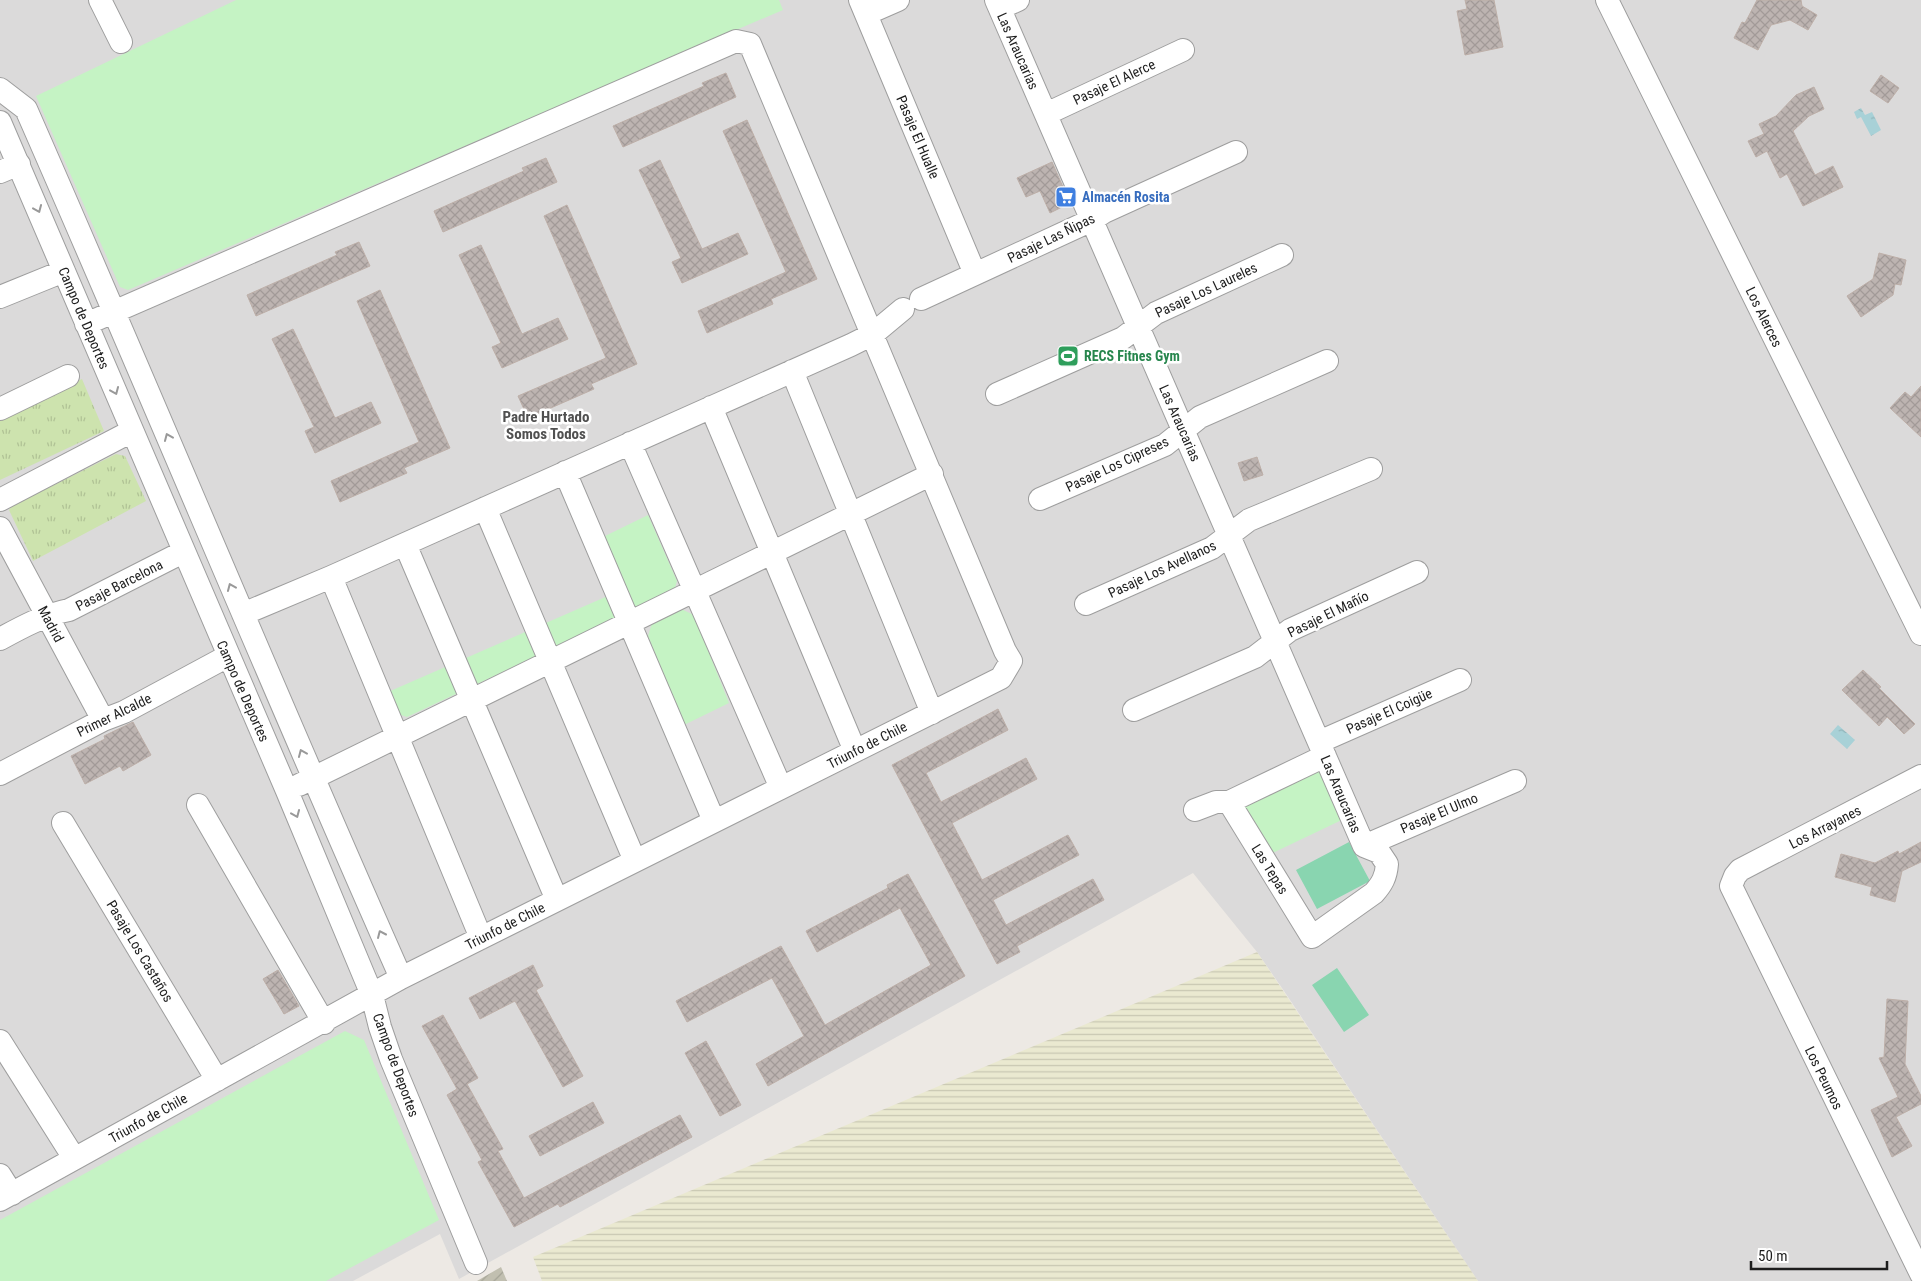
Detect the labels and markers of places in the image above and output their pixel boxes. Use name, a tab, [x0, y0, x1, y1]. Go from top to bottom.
supermarket icon: Almacén Rosita	[1054, 185, 1078, 209]
place label: Almacén Rosita	[1082, 189, 1170, 205]
sports icon: RECS Fitnes Gym	[1056, 344, 1080, 368]
place label: RECS Fitnes Gym	[1084, 348, 1180, 364]

